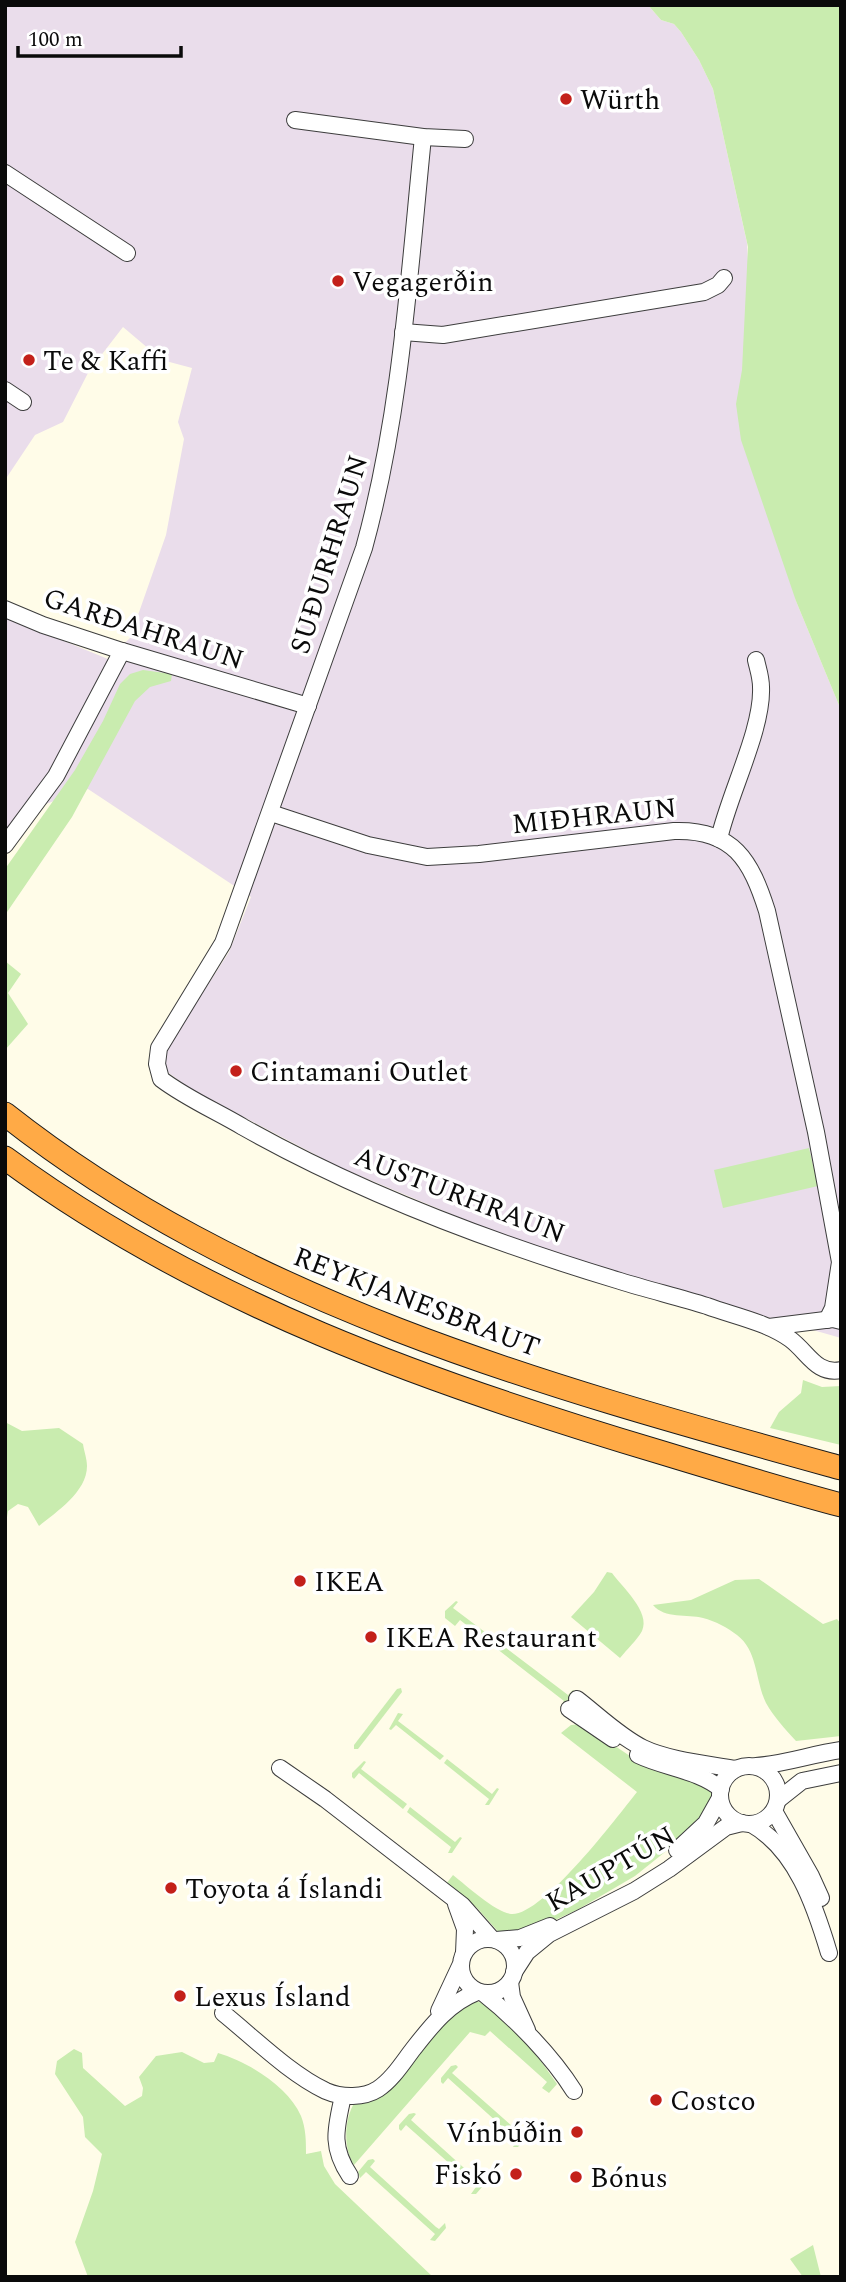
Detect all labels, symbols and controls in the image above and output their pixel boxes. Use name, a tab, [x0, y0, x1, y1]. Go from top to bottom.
scale bar	[18, 14, 180, 58]
text: 100 m	[28, 24, 83, 56]
place label: Würth	[580, 79, 660, 122]
marker: Würth	[558, 91, 574, 107]
place label: Vegagerðin	[352, 261, 493, 304]
marker: Vegagerðin	[330, 273, 346, 289]
place label: Te & Kaffi	[43, 340, 168, 383]
marker: Te & Kaffi	[21, 352, 37, 368]
street label: SUÐURHRAUN	[279, 450, 380, 659]
street label: GARÐAHRAUN	[38, 577, 249, 682]
street label: MIÐHRAUN	[510, 786, 679, 847]
place label: Cintamani Outlet	[250, 1051, 469, 1094]
marker: Cintamani Outlet	[228, 1063, 244, 1079]
street label: AUSTURHRAUN	[347, 1135, 572, 1256]
street label: REYKJANESBRAUT	[287, 1236, 546, 1369]
place label: IKEA	[314, 1561, 384, 1604]
marker: IKEA	[292, 1573, 308, 1589]
place label: IKEA Restaurant	[385, 1617, 597, 1660]
marker: IKEA Restaurant	[363, 1629, 379, 1645]
street label: KAUPTÚN	[538, 1815, 684, 1924]
place label: Toyota á Íslandi	[185, 1868, 383, 1911]
marker: Toyota á Íslandi	[163, 1880, 179, 1896]
place label: Lexus Ísland	[194, 1976, 351, 2019]
marker: Lexus Ísland	[172, 1988, 188, 2004]
place label: Costco	[670, 2080, 756, 2123]
marker: Costco	[648, 2092, 664, 2108]
place label: Vínbúðin	[446, 2112, 563, 2155]
marker: Vínbúðin	[569, 2124, 585, 2140]
place label: Fiskó	[434, 2154, 502, 2197]
place label: Bónus	[590, 2157, 668, 2200]
marker: Fiskó	[508, 2166, 524, 2182]
marker: Bónus	[568, 2169, 584, 2185]

